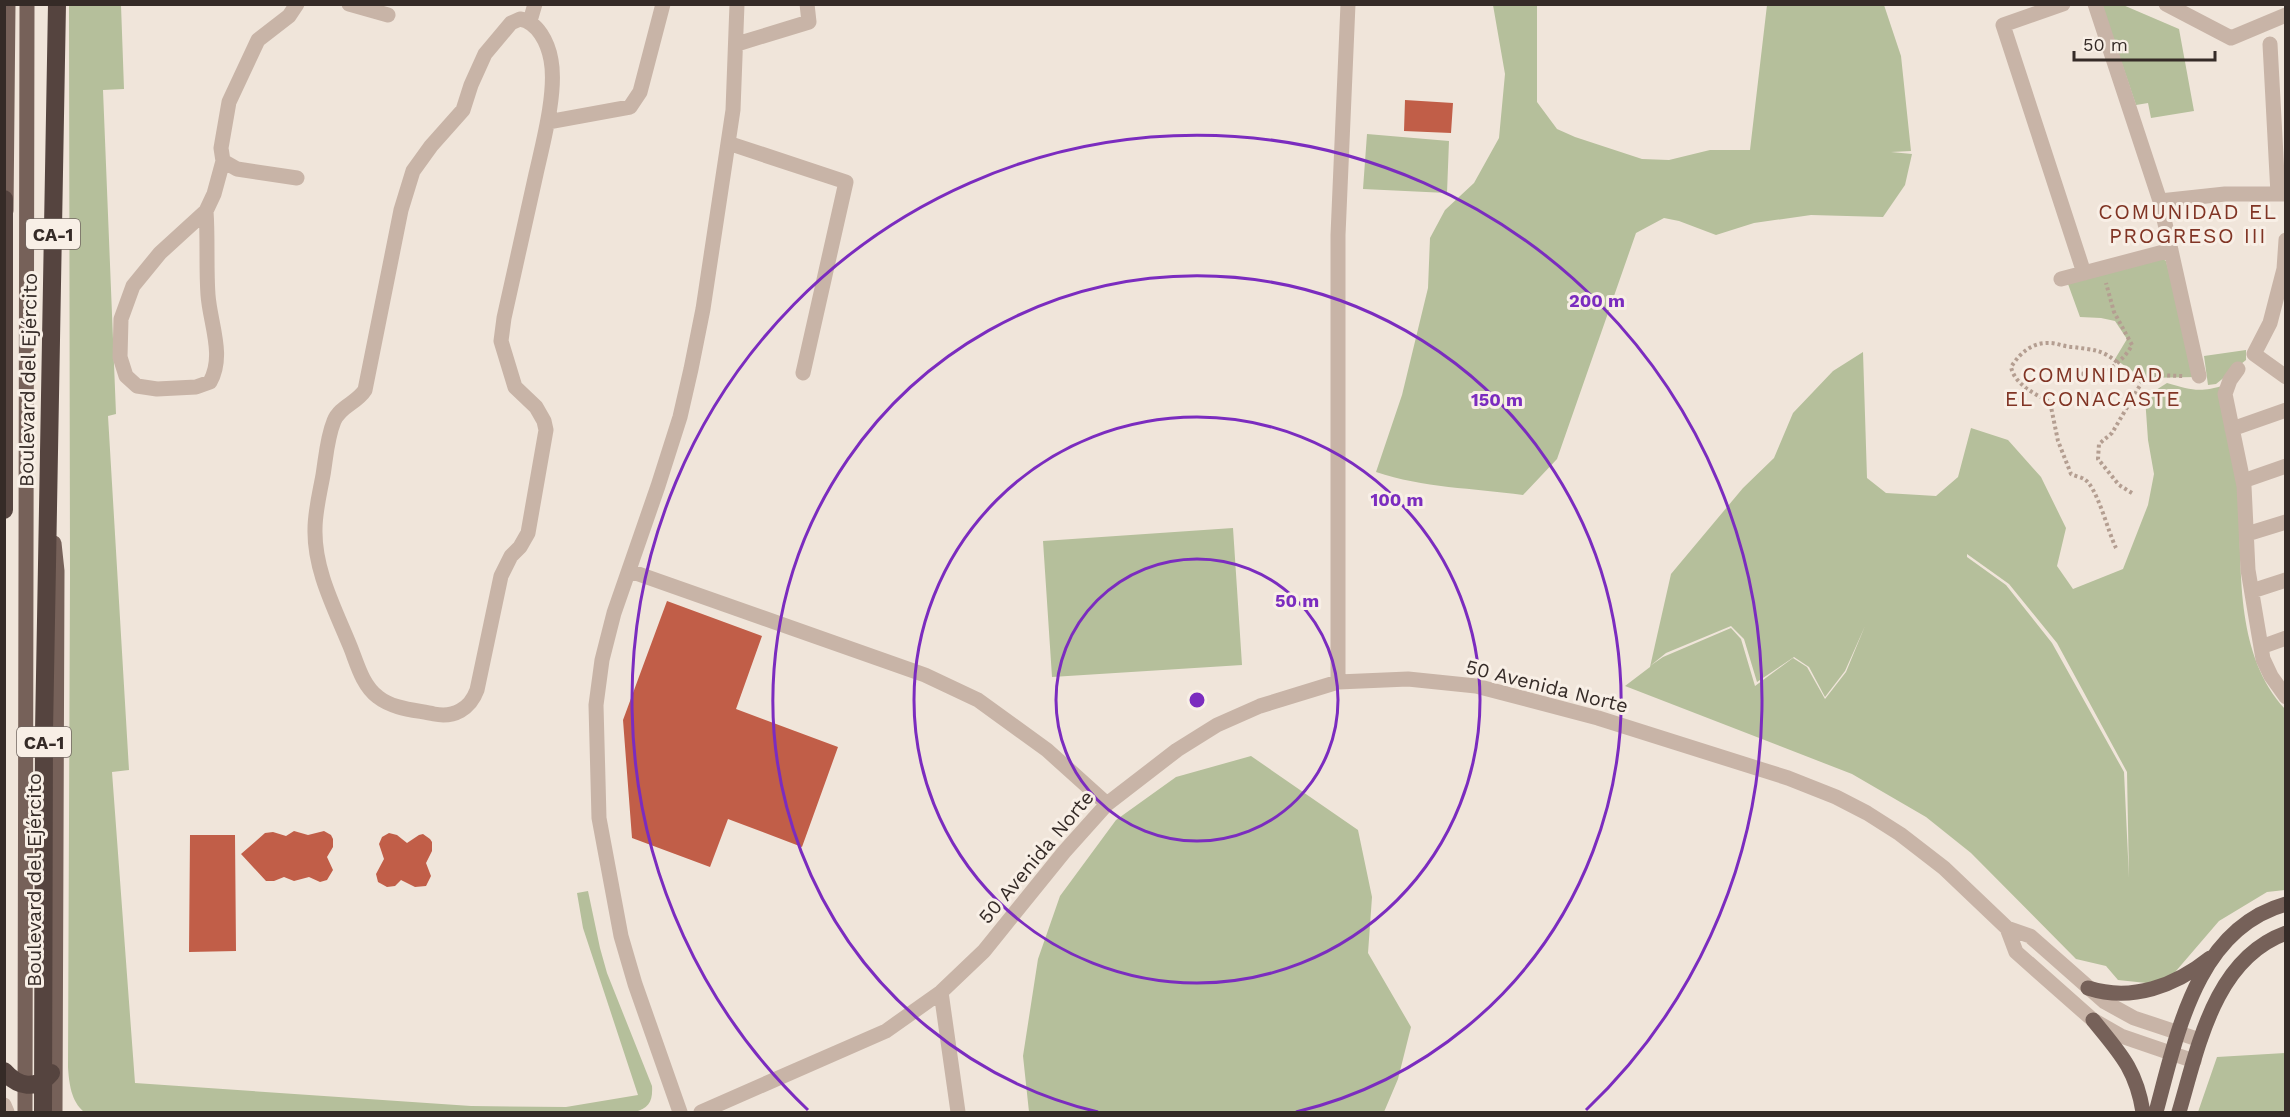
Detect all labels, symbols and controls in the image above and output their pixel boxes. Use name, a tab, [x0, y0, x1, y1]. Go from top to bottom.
scale bar	[2074, 24, 2215, 62]
text: 50 m	[2083, 34, 2128, 55]
district label: COMUNIDAD EL PROGRESO III	[2098, 199, 2278, 248]
road number: CA-1	[26, 219, 80, 249]
street label: Boulevard del Ejército	[14, 273, 42, 487]
text: 200 m	[1569, 290, 1625, 311]
district label: COMUNIDAD EL CONACASTE	[2005, 362, 2181, 411]
text: 150 m	[1471, 389, 1523, 410]
text: 100 m	[1370, 489, 1424, 510]
text: 50 m	[1275, 590, 1319, 611]
street label: 50 Avenida Norte	[1463, 654, 1631, 718]
centre of rings	[1187, 690, 1207, 710]
road number: CA-1	[17, 727, 71, 757]
street label: Boulevard del Ejército	[22, 773, 46, 987]
street label: 50 Avenida Norte	[973, 786, 1099, 928]

